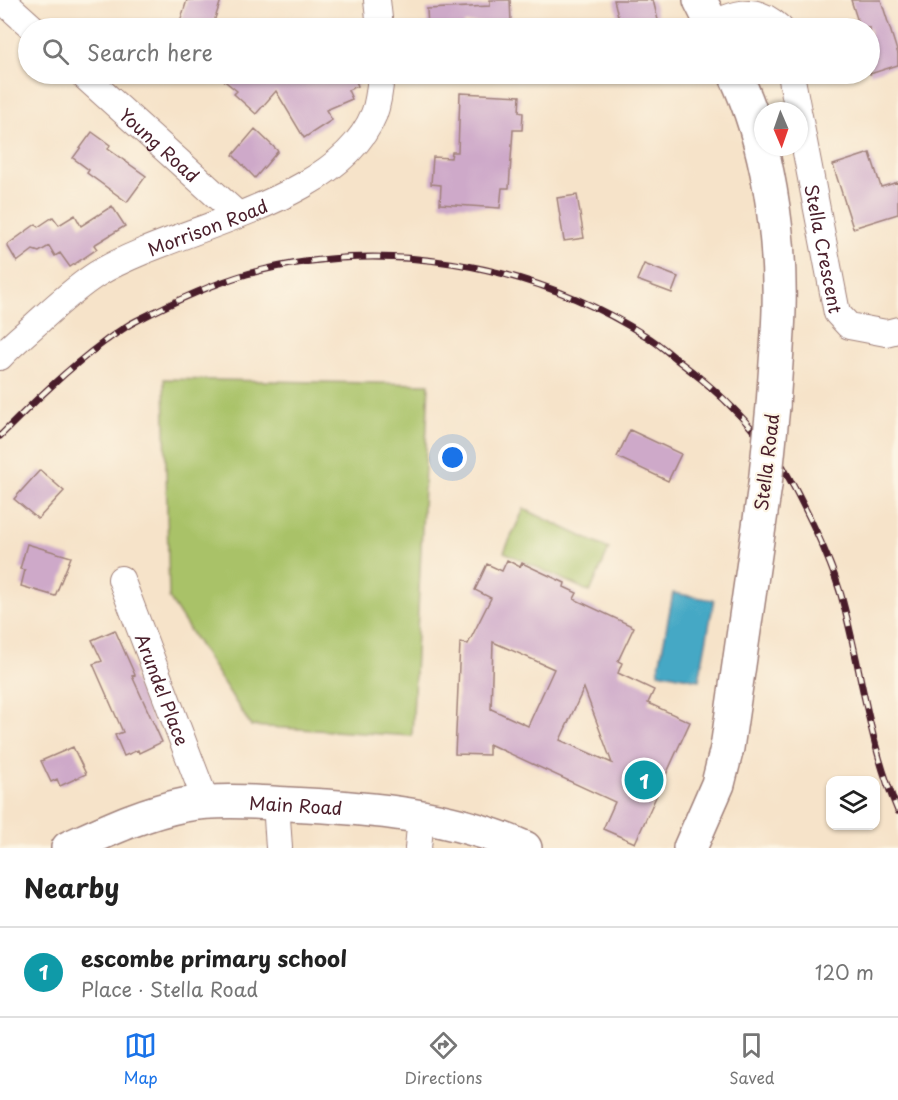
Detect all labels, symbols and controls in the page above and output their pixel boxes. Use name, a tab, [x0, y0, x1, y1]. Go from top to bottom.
search box	[18, 18, 880, 84]
icon: search	[39, 35, 72, 68]
text: Search here	[87, 35, 213, 68]
street label: Young Road	[114, 101, 206, 188]
north arrow	[754, 102, 808, 156]
street label: Stella Crescent	[799, 182, 850, 315]
street label: Morrison Road	[143, 191, 272, 262]
street label: Stella Road	[747, 412, 785, 512]
your location	[438, 443, 467, 472]
street label: Arundel Place	[129, 629, 197, 749]
pin: 1	[624, 758, 664, 802]
map controls	[826, 776, 880, 830]
button: layers	[826, 776, 880, 830]
street label: Main Road	[248, 788, 343, 821]
text: Nearby	[24, 868, 119, 907]
text: escombe primary school	[81, 941, 347, 974]
text: 1	[39, 957, 48, 987]
text: 120 m	[815, 957, 874, 987]
text: Place · Stella Road	[81, 974, 258, 1004]
tab: Map	[123, 1029, 158, 1089]
tab: Directions	[404, 1029, 482, 1089]
tab: Saved	[729, 1029, 775, 1089]

